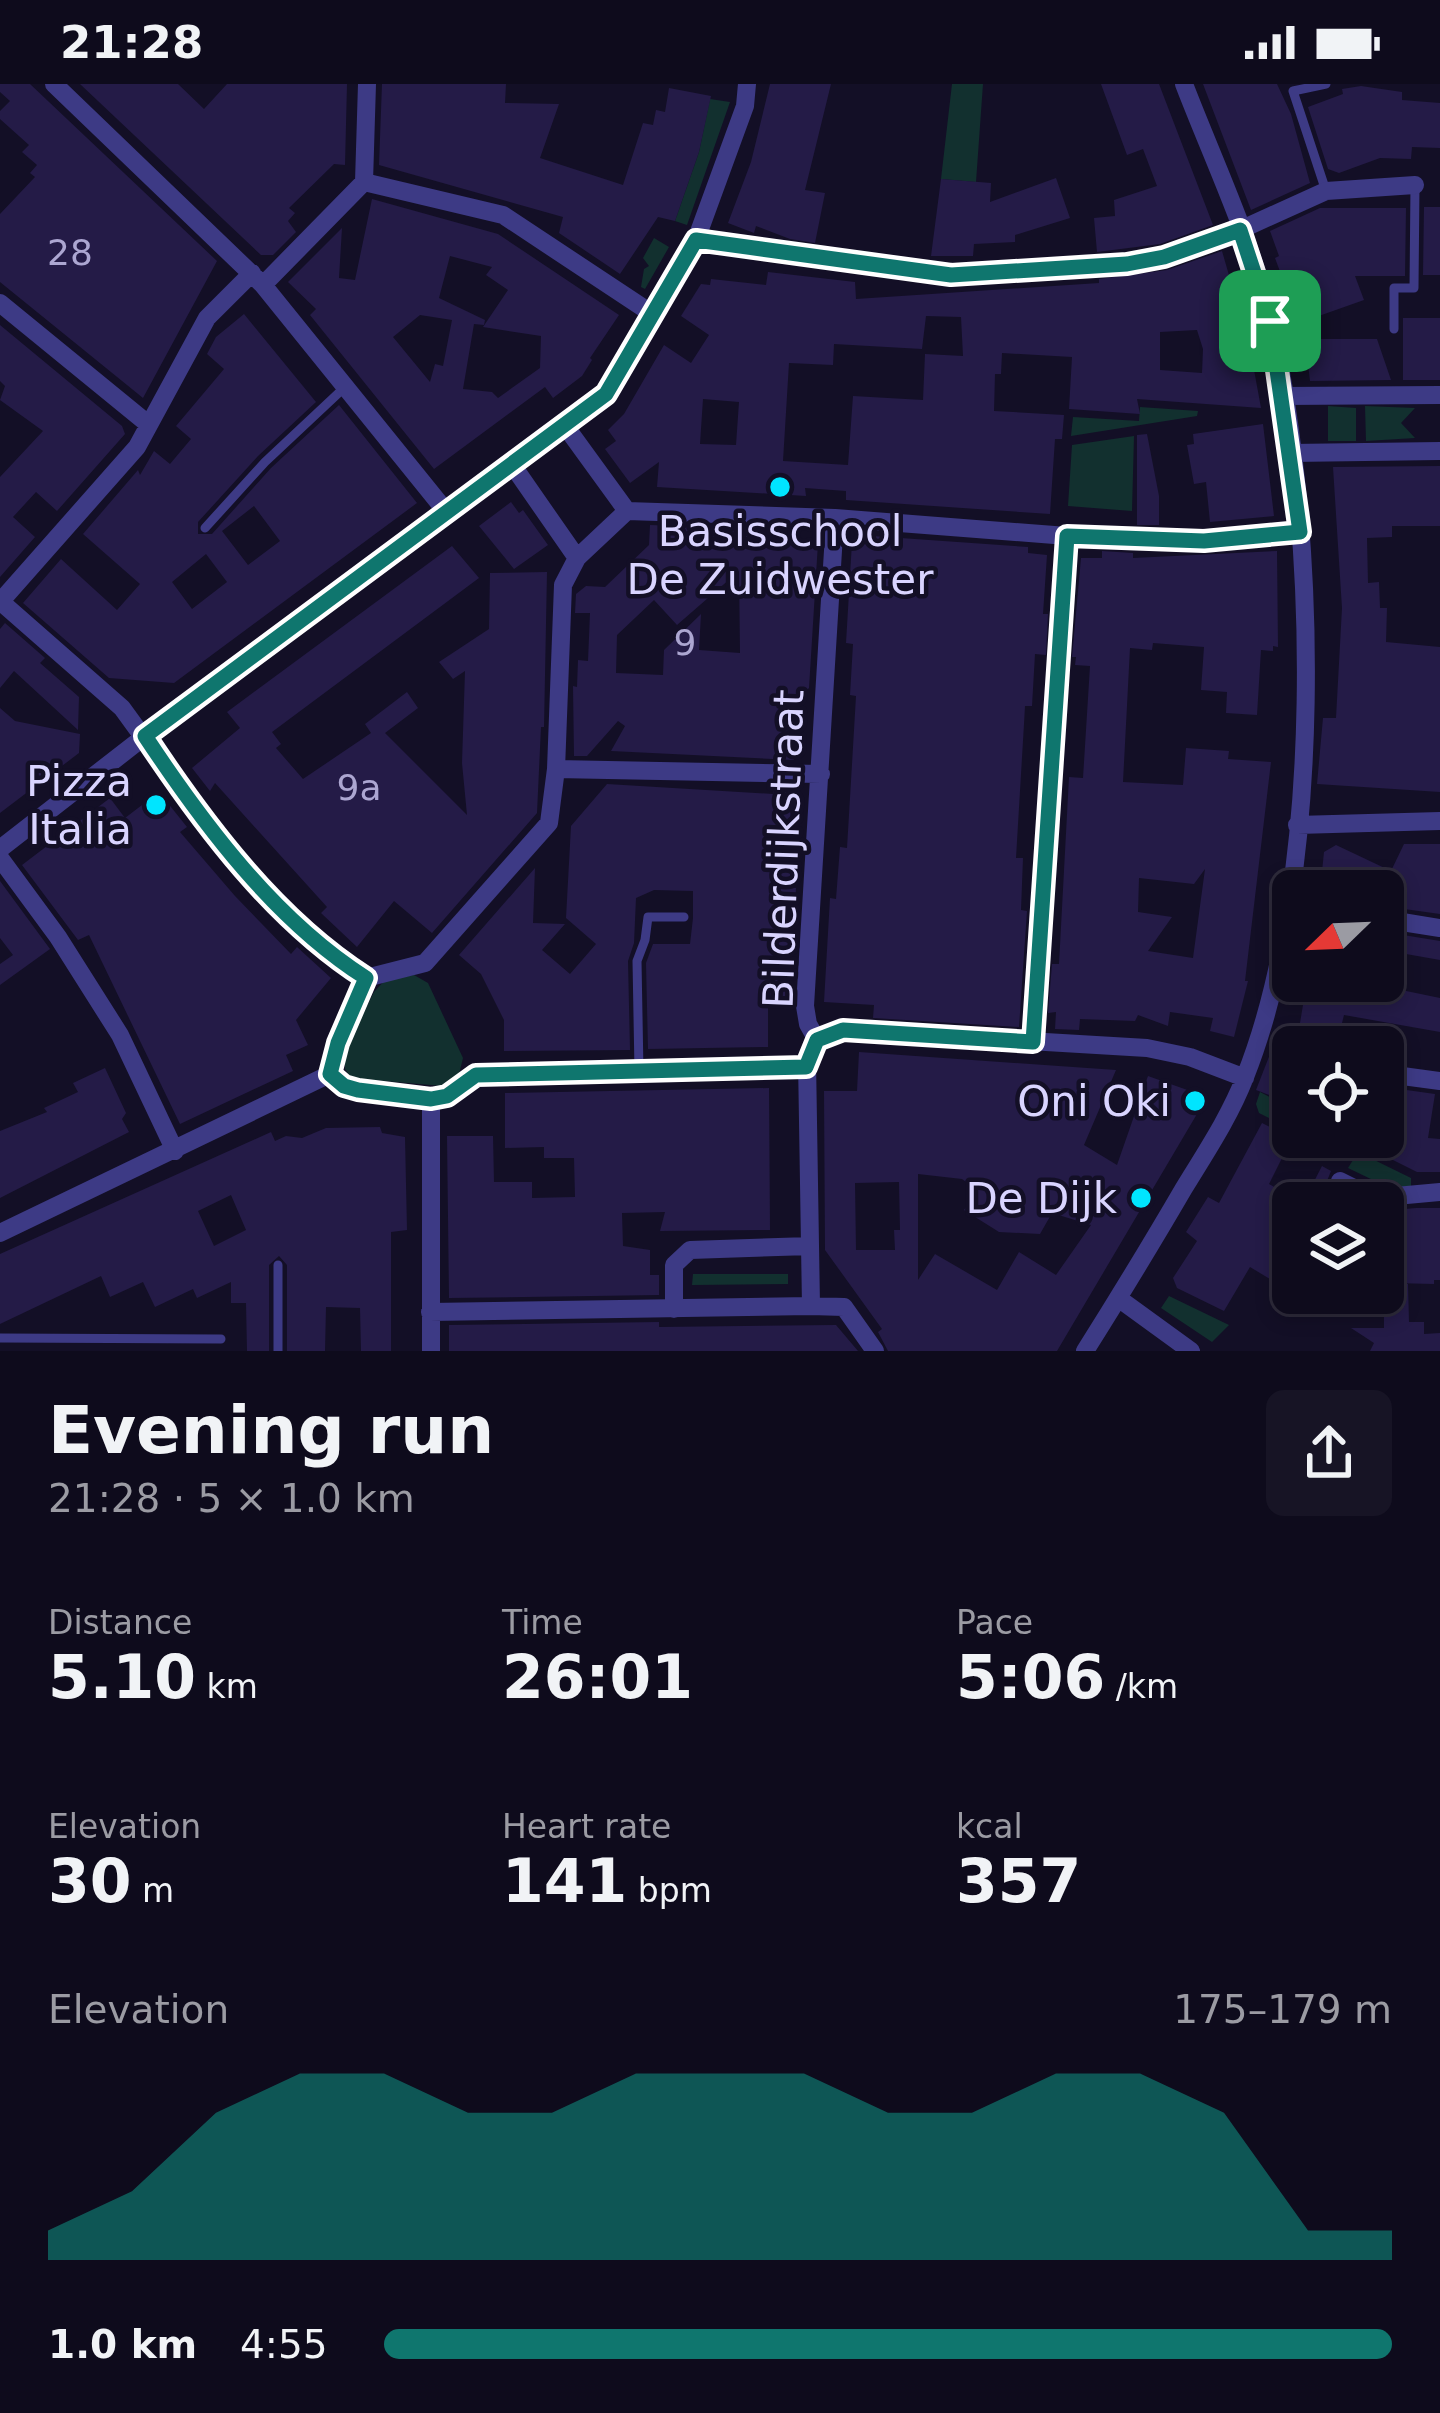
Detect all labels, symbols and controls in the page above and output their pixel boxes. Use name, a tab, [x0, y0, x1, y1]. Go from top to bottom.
text: 21:28	[60, 16, 203, 69]
house number: 28	[47, 232, 93, 273]
pin	[1219, 270, 1321, 372]
icon: arrive	[1237, 288, 1303, 354]
marker: Basisschool De Zuidwester	[767, 474, 793, 500]
place label: Basisschool De Zuidwester	[627, 507, 934, 604]
house number: 9	[674, 622, 696, 663]
street label: Bilderdijkstraat	[753, 689, 814, 1009]
place label: Pizza Italia	[26, 757, 132, 854]
house number: 9a	[337, 767, 381, 808]
marker: Pizza Italia	[143, 792, 169, 818]
north arrow	[1272, 870, 1404, 1002]
map controls	[1272, 870, 1404, 1314]
button: locate	[1272, 1026, 1404, 1158]
place label: Oni Oki	[1017, 1077, 1171, 1126]
marker: Oni Oki	[1182, 1088, 1208, 1114]
place label: De Dijk	[965, 1174, 1118, 1223]
button: layers	[1272, 1182, 1404, 1314]
marker: De Dijk	[1128, 1185, 1154, 1211]
button: share	[1266, 1390, 1392, 1516]
text: Evening run	[48, 1392, 494, 1469]
text: 21:28 · 5 × 1.0 km	[48, 1476, 415, 1521]
text: Distance	[48, 1603, 192, 1642]
text: Time	[502, 1603, 583, 1642]
text: Pace	[956, 1603, 1033, 1642]
text: 5.10	[48, 1642, 196, 1712]
text: 26:01	[502, 1642, 693, 1712]
text: 5:06	[956, 1642, 1105, 1712]
text: km	[196, 1667, 258, 1706]
text: /km	[1105, 1667, 1178, 1706]
text: Elevation	[48, 1807, 201, 1846]
text: Heart rate	[502, 1807, 671, 1846]
text: kcal	[956, 1807, 1023, 1846]
text: 30	[48, 1846, 132, 1916]
text: 141	[502, 1846, 627, 1916]
text: 357	[956, 1846, 1081, 1916]
text: m	[132, 1871, 174, 1910]
text: bpm	[627, 1871, 712, 1910]
text: Elevation	[48, 1987, 229, 2032]
text: 175–179 m	[1173, 1987, 1392, 2032]
text: 1.0 km	[48, 2322, 197, 2367]
text: 4:55	[240, 2322, 328, 2367]

